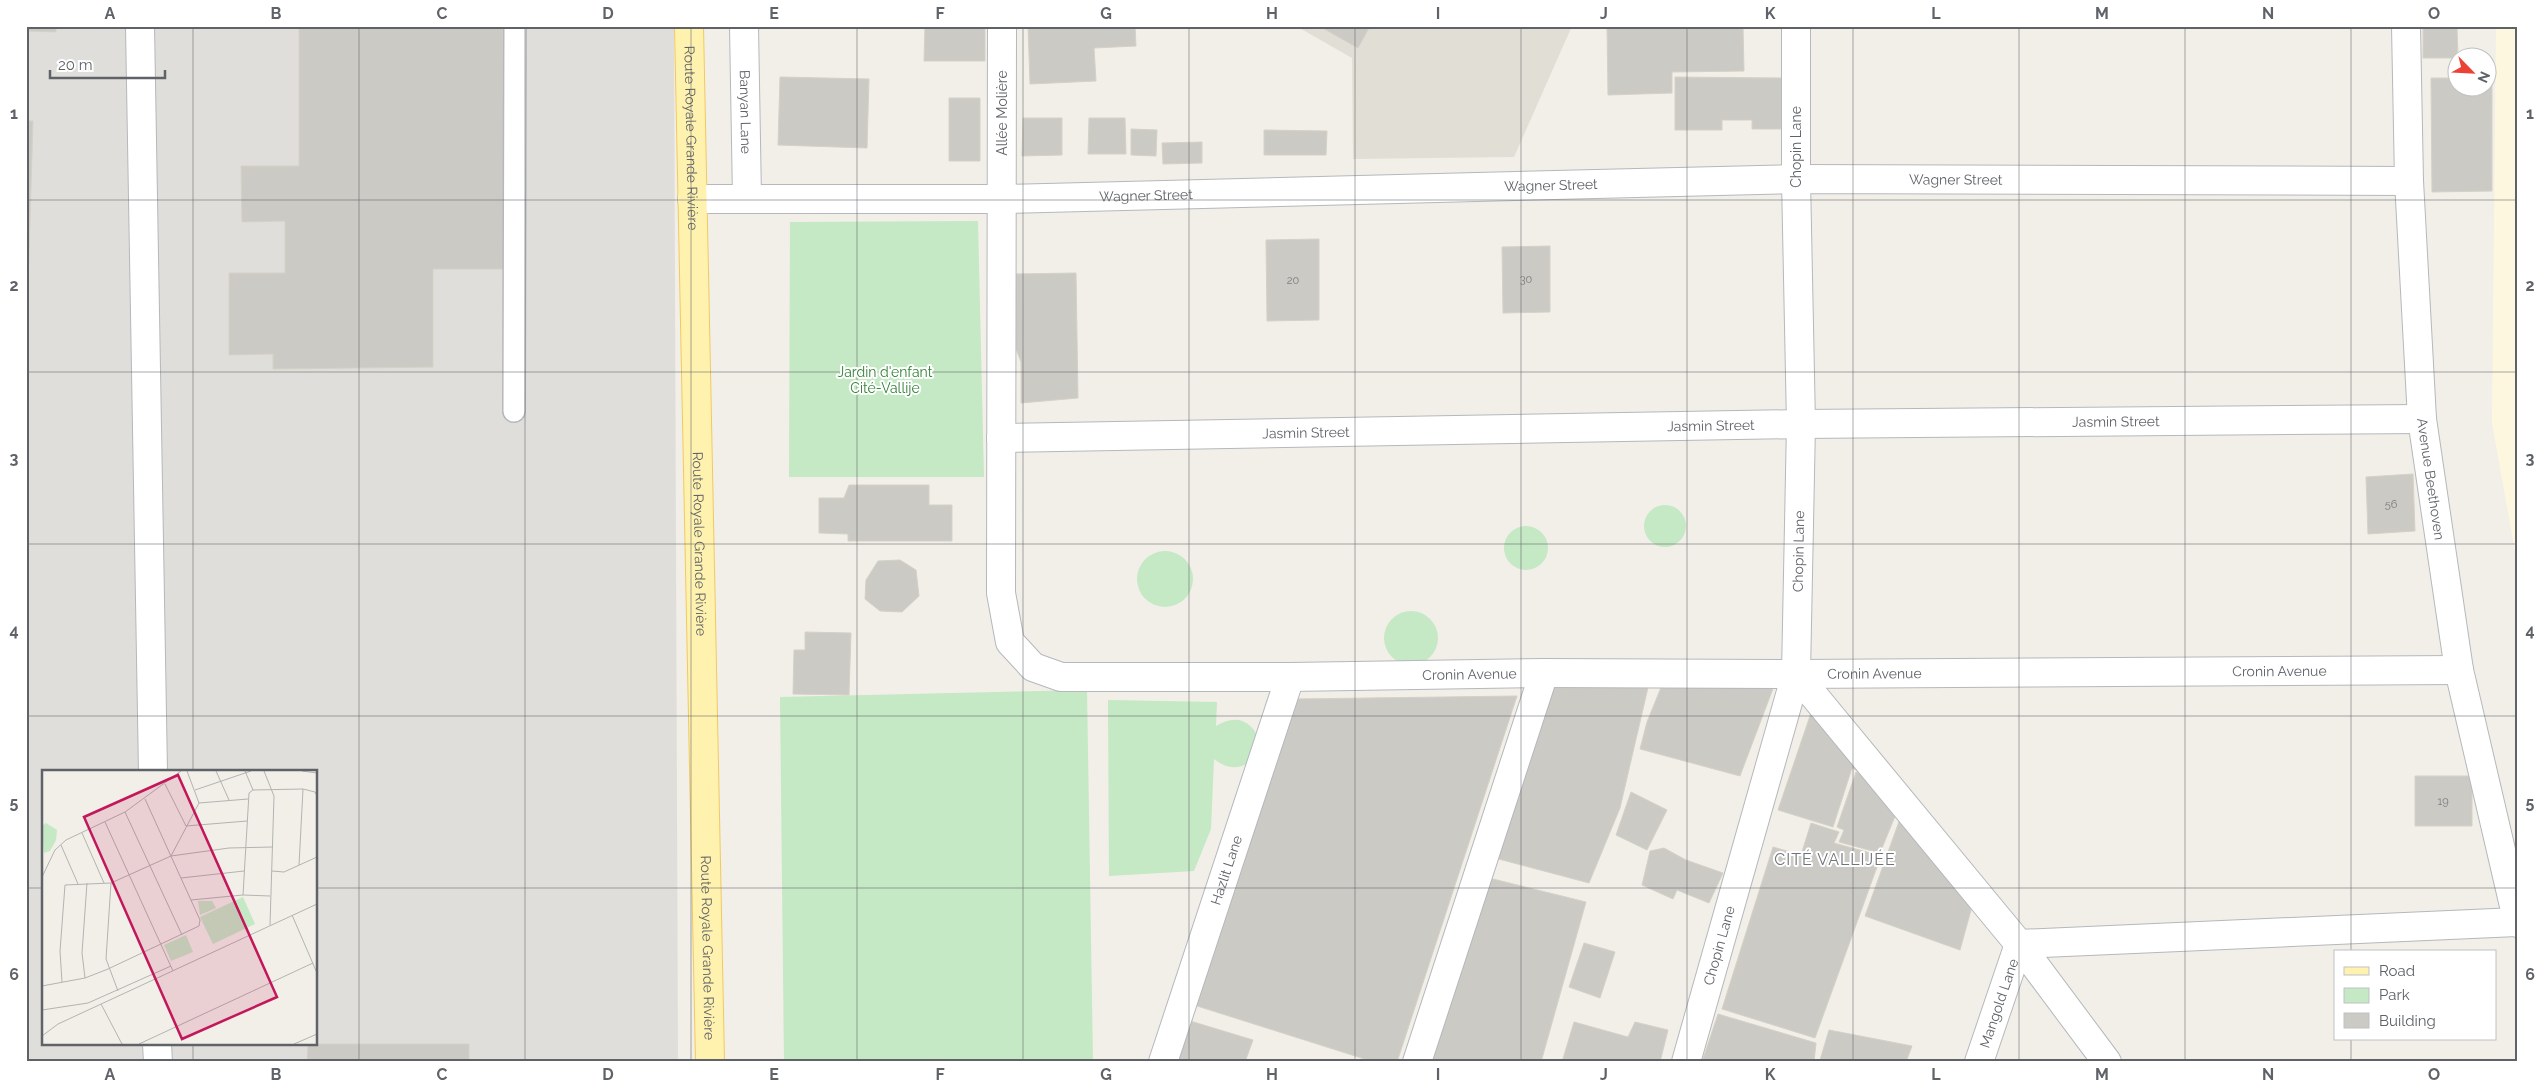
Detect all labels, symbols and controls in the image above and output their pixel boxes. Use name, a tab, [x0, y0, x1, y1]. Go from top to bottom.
text: A	[105, 4, 116, 23]
text: B	[271, 4, 282, 23]
text: C	[437, 4, 448, 23]
text: D	[602, 4, 614, 23]
text: E	[769, 4, 779, 23]
text: F	[935, 4, 945, 23]
text: G	[1100, 4, 1112, 23]
text: H	[1266, 4, 1278, 23]
text: I	[1436, 4, 1440, 23]
text: J	[1600, 4, 1608, 23]
text: K	[1765, 4, 1776, 23]
text: L	[1931, 4, 1941, 23]
text: M	[2095, 4, 2109, 23]
text: N	[2262, 4, 2274, 23]
text: O	[2428, 4, 2440, 23]
street label: Route Royale Grande Rivière	[681, 45, 701, 230]
scale bar	[50, 48, 165, 80]
north arrow	[2446, 48, 2496, 98]
text: 20 m	[58, 56, 93, 74]
text: N	[2474, 69, 2493, 85]
street label: Banyan Lane	[737, 70, 754, 154]
street label: Allée Molière	[994, 70, 1010, 156]
text: 1	[10, 104, 18, 123]
text: 1	[2526, 104, 2534, 123]
street label: Chopin Lane	[1788, 106, 1804, 188]
street label: Wagner Street	[1909, 171, 2003, 188]
street label: Wagner Street	[1504, 176, 1598, 194]
street label: Wagner Street	[1099, 186, 1193, 205]
house number: 30	[1520, 273, 1533, 286]
house number: 20	[1287, 274, 1299, 287]
text: 2	[9, 276, 19, 295]
text: 2	[2525, 276, 2535, 295]
park label: Jardin d'enfant Cité-Vallije	[838, 364, 933, 396]
street label: Jasmin Street	[2072, 413, 2160, 430]
street label: Jasmin Street	[1667, 417, 1755, 434]
street label: Avenue Beethoven	[2414, 417, 2448, 541]
street label: Jasmin Street	[1262, 424, 1350, 441]
text: 3	[10, 449, 19, 468]
text: 3	[2526, 449, 2535, 468]
street label: Route Royale Grande Rivière	[690, 451, 709, 636]
house number: 56	[2385, 498, 2398, 511]
street label: Chopin Lane	[1790, 510, 1807, 592]
text: 4	[9, 621, 19, 640]
text: 4	[2525, 621, 2535, 640]
street label: Cronin Avenue	[2232, 663, 2327, 679]
street label: Cronin Avenue	[1422, 665, 1517, 683]
street label: Cronin Avenue	[1827, 665, 1922, 682]
inset map	[42, 770, 318, 1046]
text: 5	[10, 793, 19, 812]
text: 5	[2526, 793, 2535, 812]
house number: 19	[2437, 795, 2449, 808]
street label: Hazlit Lane	[1207, 833, 1245, 907]
district label: CITÉ VALLIJÉE	[1774, 849, 1896, 869]
street label: Route Royale Grande Rivière	[698, 855, 718, 1040]
street label: Chopin Lane	[1700, 904, 1738, 987]
legend	[2334, 950, 2496, 1040]
street label: Mangold Lane	[1976, 957, 2021, 1050]
text: Road	[2379, 962, 2415, 980]
text: 6	[9, 965, 19, 984]
text: 6	[2525, 965, 2535, 984]
text: Park	[2379, 986, 2410, 1004]
text: Building	[2379, 1012, 2436, 1030]
text: A	[105, 1065, 116, 1084]
text: B	[271, 1065, 282, 1084]
text: C	[437, 1065, 448, 1084]
text: D	[602, 1065, 614, 1084]
text: E	[769, 1065, 779, 1084]
text: F	[935, 1065, 945, 1084]
text: G	[1100, 1065, 1112, 1084]
text: H	[1266, 1065, 1278, 1084]
text: I	[1436, 1065, 1440, 1084]
text: J	[1600, 1065, 1608, 1084]
text: K	[1765, 1065, 1776, 1084]
text: L	[1931, 1065, 1941, 1084]
text: M	[2095, 1065, 2109, 1084]
text: N	[2262, 1065, 2274, 1084]
text: O	[2428, 1065, 2440, 1084]

